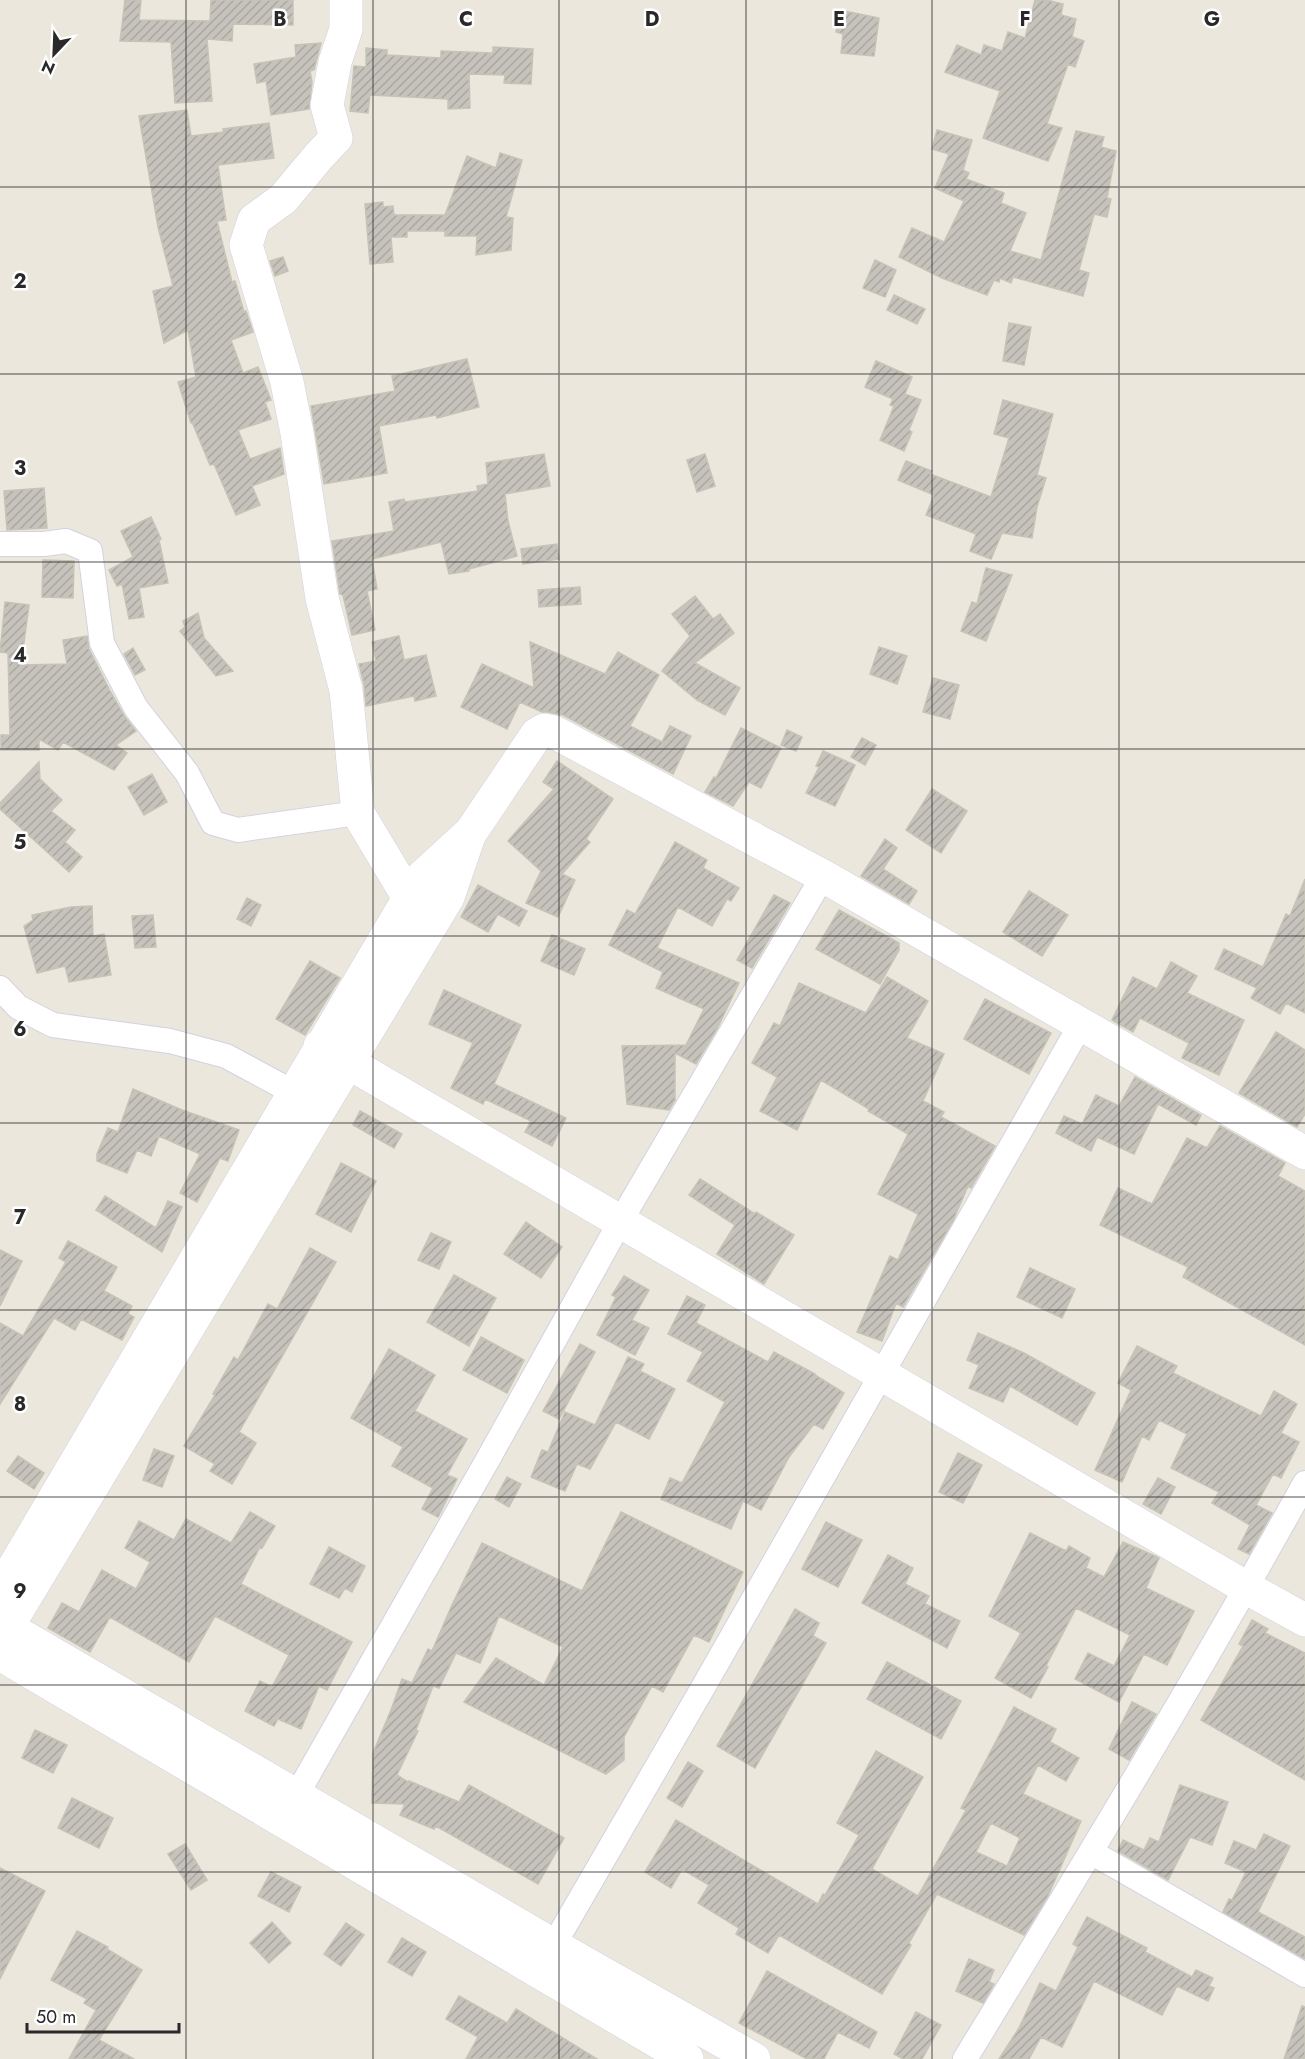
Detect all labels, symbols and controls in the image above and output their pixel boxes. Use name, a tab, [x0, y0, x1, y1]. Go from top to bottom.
text: B	[273, 5, 287, 34]
text: C	[459, 5, 473, 34]
text: D	[645, 5, 659, 34]
text: E	[833, 5, 845, 34]
text: F	[1019, 5, 1031, 34]
text: G	[1204, 5, 1220, 34]
north arrow	[24, 24, 84, 84]
text: N	[38, 54, 59, 80]
text: 2	[13, 267, 27, 296]
text: 3	[14, 454, 26, 483]
text: 4	[13, 641, 27, 670]
text: 5	[14, 828, 27, 857]
text: 6	[13, 1015, 27, 1044]
text: 7	[14, 1203, 27, 1232]
text: 8	[14, 1390, 26, 1419]
text: 9	[13, 1577, 27, 1606]
scale bar	[27, 1996, 178, 2034]
text: 50 m	[36, 2004, 76, 2030]

